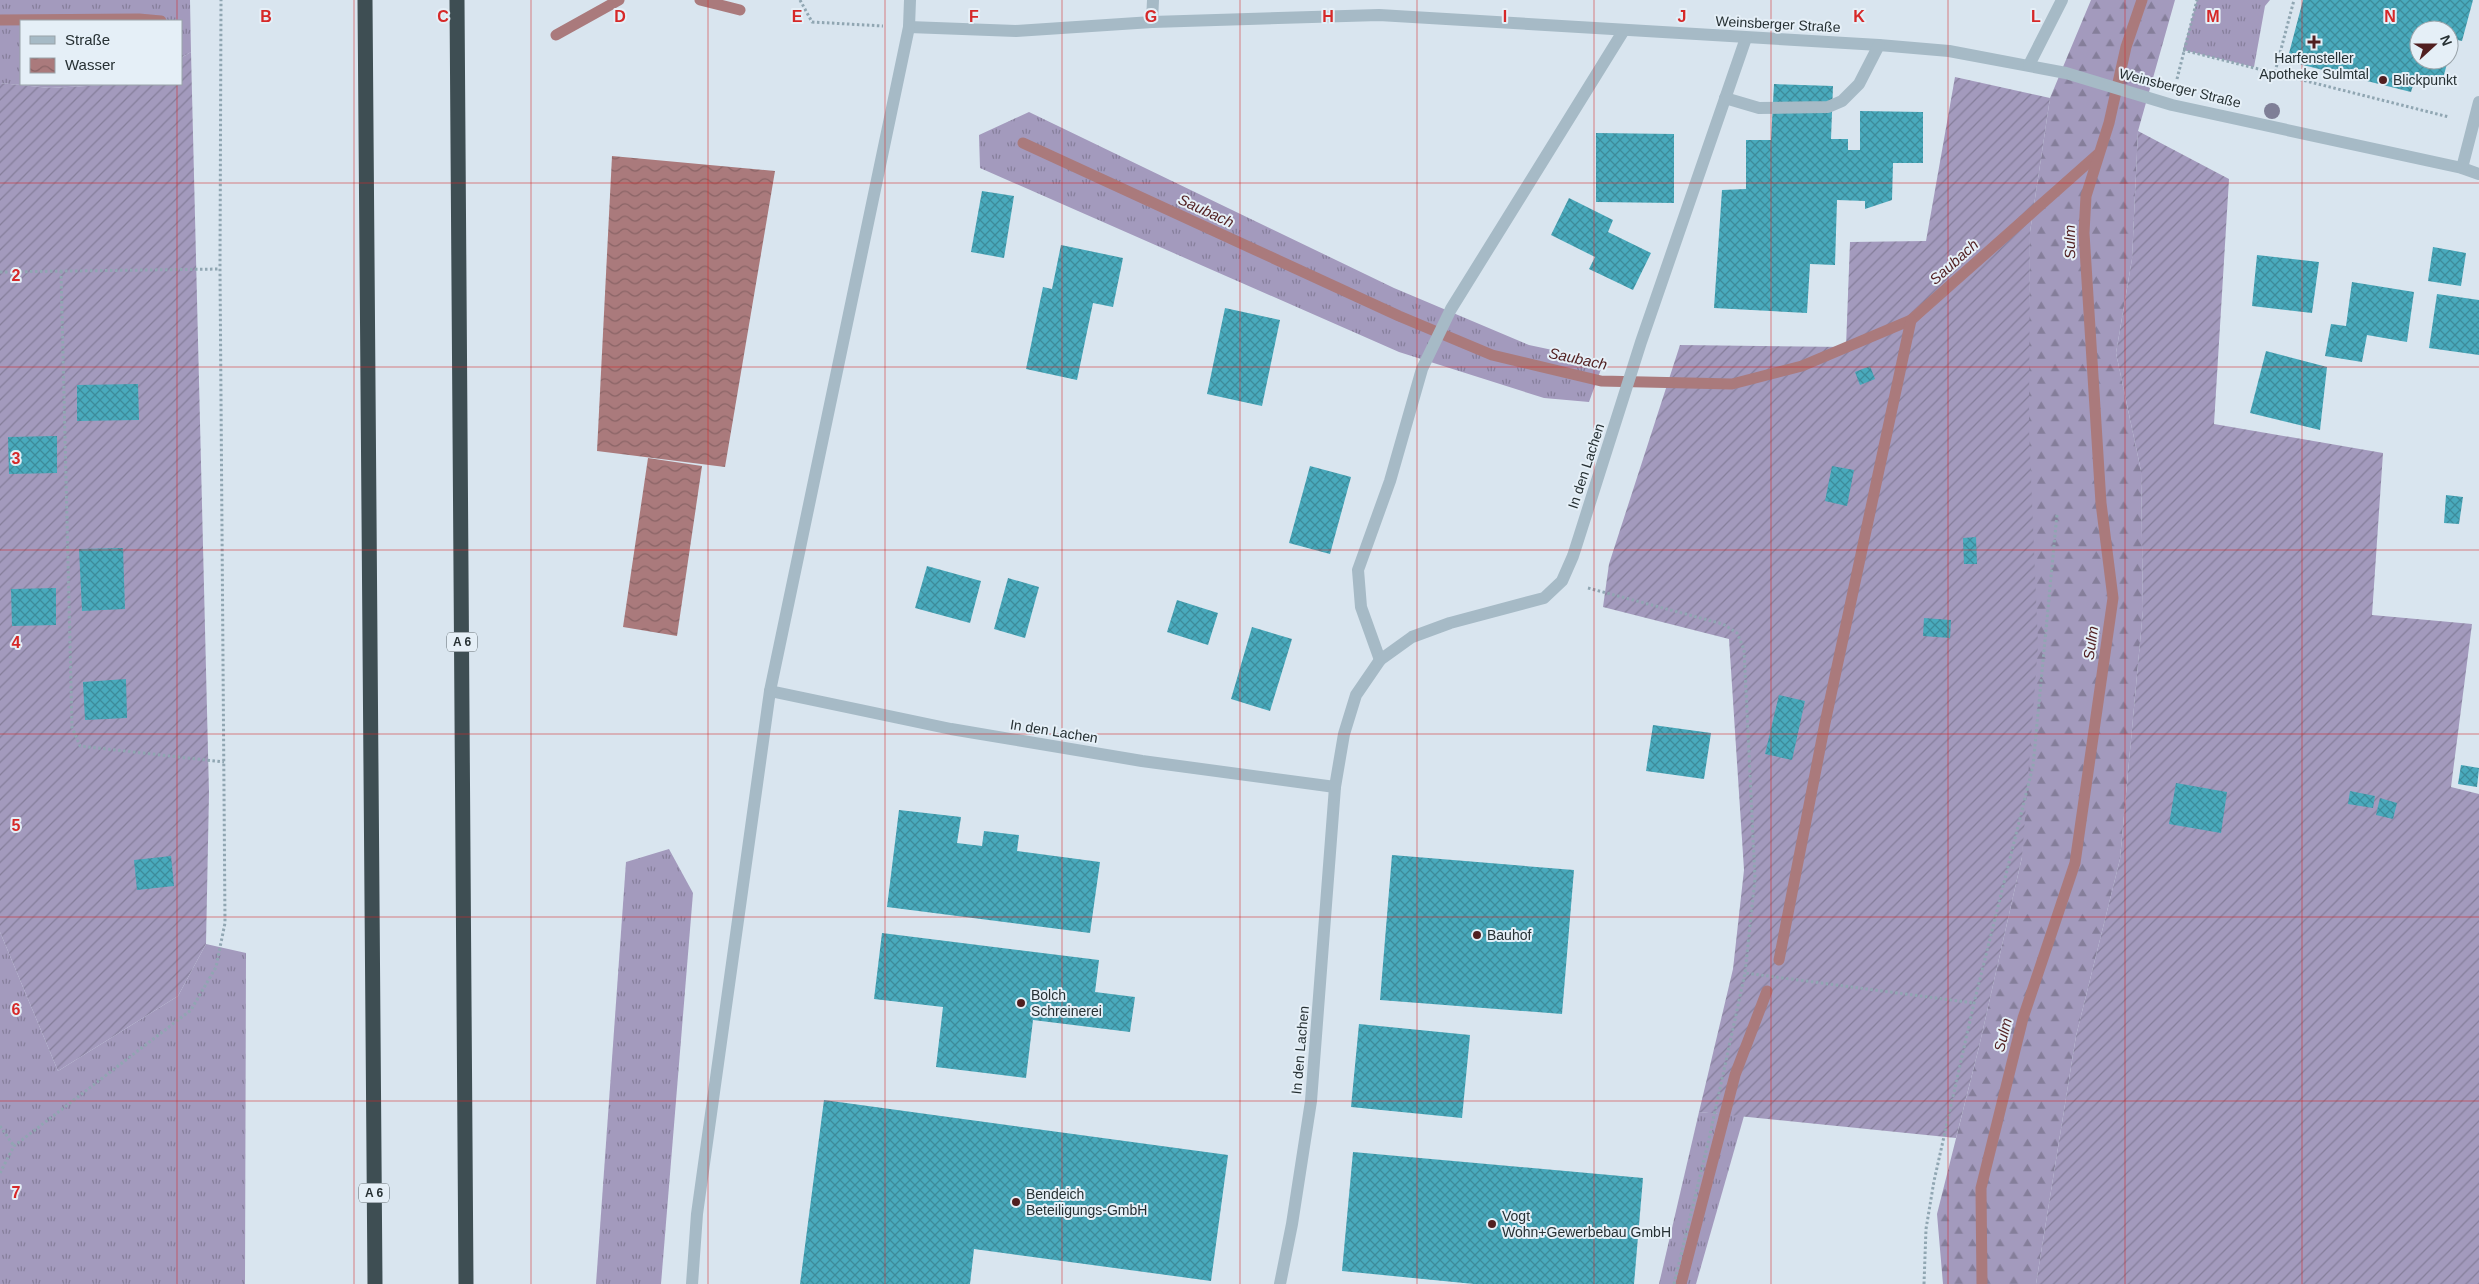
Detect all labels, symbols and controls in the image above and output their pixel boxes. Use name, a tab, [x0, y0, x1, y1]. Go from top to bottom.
text: B	[260, 8, 272, 25]
text: C	[437, 8, 449, 25]
text: D	[614, 8, 626, 25]
text: E	[792, 8, 803, 25]
text: F	[969, 8, 979, 25]
text: G	[1145, 8, 1157, 25]
text: H	[1322, 8, 1334, 25]
text: I	[1503, 8, 1507, 25]
text: J	[1678, 8, 1686, 25]
text: K	[1853, 8, 1865, 25]
text: L	[2031, 8, 2041, 25]
text: M	[2206, 8, 2220, 25]
text: N	[2384, 8, 2396, 25]
street label: Weinsberger Straße	[1715, 13, 1841, 35]
legend	[20, 20, 182, 85]
north arrow	[2409, 20, 2459, 70]
text: Straße	[65, 31, 110, 48]
text: N	[2437, 33, 2455, 48]
marker: Harfensteller Apotheke Sulmtal	[2308, 36, 2320, 48]
place label: Harfensteller Apotheke Sulmtal	[2259, 50, 2369, 82]
text: Wasser	[65, 56, 115, 73]
street label: Weinsberger Straße	[2117, 65, 2243, 111]
place label: Blickpunkt	[2393, 72, 2457, 88]
marker: Blickpunkt	[2377, 74, 2389, 86]
water label: Saubach	[1176, 190, 1237, 231]
water label: Sulm	[2061, 225, 2078, 259]
water label: Saubach	[1926, 235, 1981, 288]
text: 2	[12, 267, 21, 284]
water label: Saubach	[1547, 344, 1609, 373]
street label: In den Lachen	[1565, 421, 1607, 511]
text: 3	[12, 450, 21, 467]
water label: Sulm	[2080, 625, 2101, 661]
road number: A 6	[447, 632, 477, 652]
text: 4	[12, 634, 21, 651]
street label: In den Lachen	[1009, 716, 1099, 746]
text: 5	[12, 817, 21, 834]
place label: Bauhof	[1487, 927, 1531, 943]
marker: Bauhof	[1471, 929, 1483, 941]
place label: Bolch Schreinerei	[1031, 987, 1102, 1019]
marker: Bolch Schreinerei	[1015, 997, 1027, 1009]
text: 6	[12, 1001, 21, 1018]
street label: In den Lachen	[1288, 1005, 1312, 1095]
water label: Sulm	[1990, 1016, 2015, 1054]
text: 7	[12, 1184, 21, 1201]
road number: A 6	[359, 1184, 389, 1202]
place label: Bendeich Beteiligungs-GmbH	[1026, 1186, 1147, 1218]
marker: Bendeich Beteiligungs-GmbH	[1010, 1196, 1022, 1208]
place label: Vogt Wohn+Gewerbebau GmbH	[1502, 1208, 1671, 1240]
marker: Vogt Wohn+Gewerbebau GmbH	[1486, 1218, 1498, 1230]

